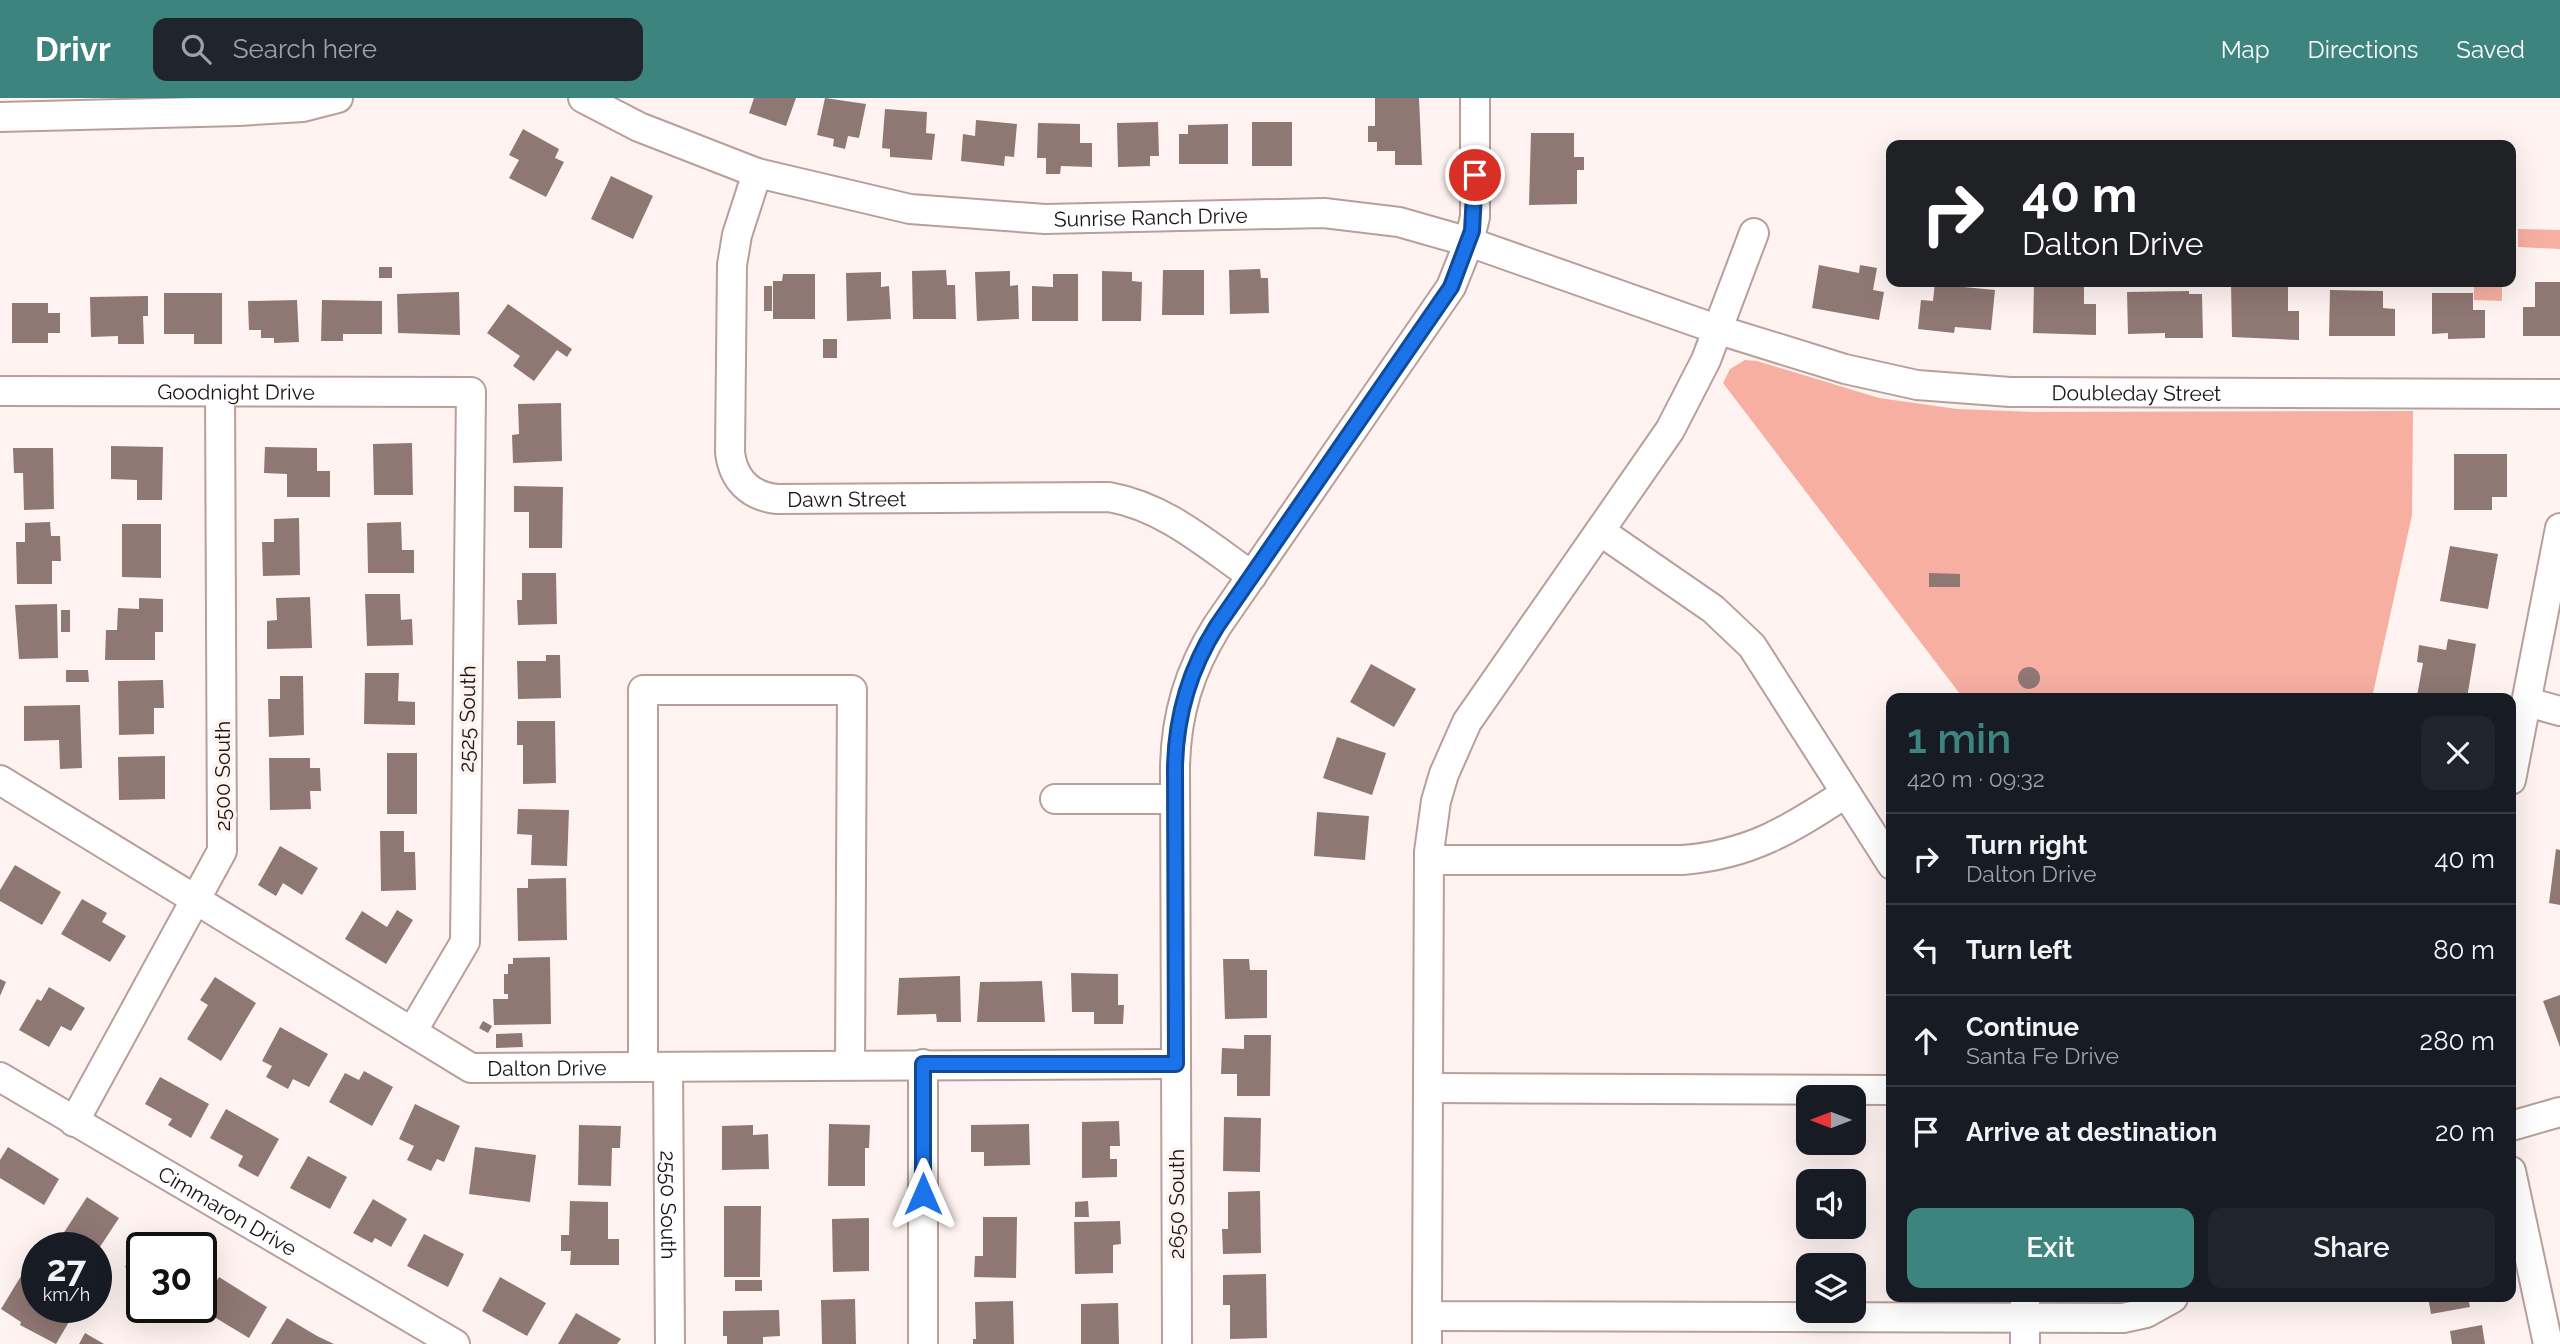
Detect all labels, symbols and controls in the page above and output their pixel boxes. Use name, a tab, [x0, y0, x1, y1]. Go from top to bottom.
search box	[153, 18, 643, 81]
text: Drivr	[35, 30, 111, 69]
icon: search	[177, 30, 215, 68]
text: Search here	[233, 34, 377, 64]
text: Map	[2221, 35, 2270, 64]
text: Directions	[2308, 35, 2418, 64]
text: Saved	[2456, 35, 2525, 64]
pin	[1445, 145, 1505, 205]
icon: arrive	[1456, 156, 1494, 194]
text: 40 m	[2022, 166, 2137, 223]
icon: right	[1907, 168, 1998, 259]
street label: Sunrise Ranch Drive	[1054, 202, 1248, 231]
text: Dalton Drive	[2022, 225, 2204, 262]
street label: Goodnight Drive	[157, 379, 315, 404]
street label: Doubleday Street	[2052, 380, 2221, 405]
street label: Dawn Street	[787, 486, 906, 511]
street label: 2525 South	[454, 665, 480, 773]
text: 1 min	[1907, 714, 2011, 763]
button: close	[2421, 716, 2495, 790]
street label: 2500 South	[210, 721, 235, 831]
text: 420 m · 09:32	[1907, 765, 2045, 792]
text: Turn right	[1966, 830, 2087, 860]
icon: right	[1907, 840, 1945, 878]
text: 40 m	[2434, 844, 2495, 874]
text: Dalton Drive	[1966, 860, 2097, 887]
icon: left	[1907, 931, 1945, 969]
text: Turn left	[1966, 935, 2072, 965]
text: 80 m	[2433, 935, 2495, 965]
text: Continue	[1966, 1012, 2079, 1042]
icon: ahead	[1907, 1022, 1945, 1060]
text: 280 m	[2420, 1026, 2495, 1056]
text: Santa Fe Drive	[1966, 1042, 2119, 1069]
street label: Dalton Drive	[487, 1055, 607, 1080]
north arrow	[1796, 1085, 1866, 1155]
map controls	[1796, 1085, 1866, 1323]
icon: arrive	[1907, 1113, 1945, 1151]
text: Arrive at destination	[1966, 1117, 2217, 1147]
text: 20 m	[2435, 1117, 2495, 1147]
street label: 2650 South	[1164, 1149, 1189, 1259]
street label: 2550 South	[656, 1150, 682, 1260]
position arrow	[886, 1157, 960, 1231]
street label: Cimmaron Drive	[154, 1160, 301, 1261]
button: sound	[1796, 1169, 1866, 1239]
button: Exit	[1907, 1208, 2194, 1288]
button: Share	[2208, 1208, 2495, 1288]
speed limit sign: 30	[126, 1232, 217, 1323]
text: 27	[47, 1248, 86, 1289]
button: layers	[1796, 1253, 1866, 1323]
text: km/h	[43, 1284, 90, 1305]

